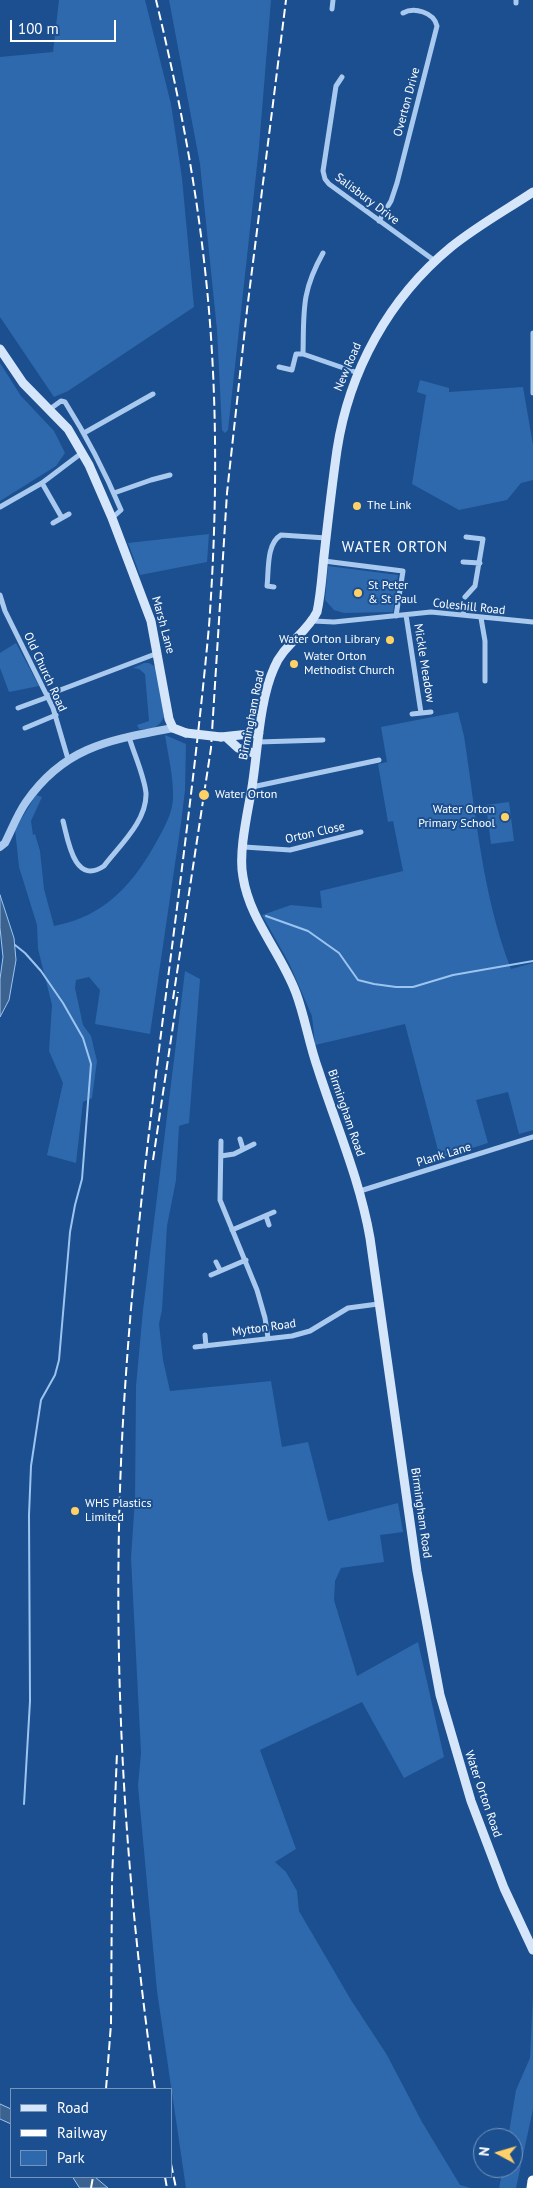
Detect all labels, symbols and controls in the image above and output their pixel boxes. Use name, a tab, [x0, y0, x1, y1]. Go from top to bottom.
scale bar	[12, 10, 119, 42]
text: 100 m	[18, 19, 59, 38]
street label: Overton Drive	[391, 66, 423, 138]
street label: Salisbury Drive	[332, 170, 402, 228]
street label: New Road	[331, 340, 365, 394]
place label: The Link	[367, 499, 411, 513]
marker: The Link	[351, 500, 363, 512]
district label: WATER ORTON	[340, 539, 450, 557]
place label: St Peter & St Paul	[368, 579, 417, 607]
marker: St Peter & St Paul	[352, 587, 364, 599]
street label: Marsh Lane	[148, 595, 178, 655]
street label: Coleshill Road	[432, 596, 506, 618]
street label: Mickle Meadow	[411, 622, 437, 704]
street label: Old Church Road	[20, 630, 70, 714]
place label: Water Orton Library	[279, 633, 380, 647]
marker: Water Orton Library	[384, 634, 396, 646]
place label: Water Orton Methodist Church	[304, 650, 395, 678]
marker: Water Orton Methodist Church	[288, 658, 300, 670]
street label: Birmingham Road	[236, 669, 268, 761]
marker: Water Orton	[197, 788, 211, 802]
place label: Water Orton	[215, 788, 277, 802]
place label: Water Orton Primary School	[418, 803, 495, 831]
marker: Water Orton Primary School	[499, 811, 511, 823]
street label: Orton Close	[284, 819, 346, 847]
street label: Birmingham Road	[324, 1068, 368, 1158]
street label: Plank Lane	[415, 1140, 473, 1170]
street label: Mytton Road	[231, 1316, 297, 1340]
street label: Birmingham Road	[408, 1467, 434, 1559]
place label: WHS Plastics Limited	[85, 1497, 152, 1525]
marker: WHS Plastics Limited	[69, 1505, 81, 1517]
street label: Water Orton Road	[461, 1749, 505, 1839]
legend	[10, 2088, 172, 2178]
text: Road	[57, 2098, 89, 2117]
text: Railway	[57, 2123, 107, 2142]
north arrow	[473, 2128, 523, 2178]
text: N	[475, 2146, 494, 2157]
text: Park	[57, 2148, 85, 2167]

